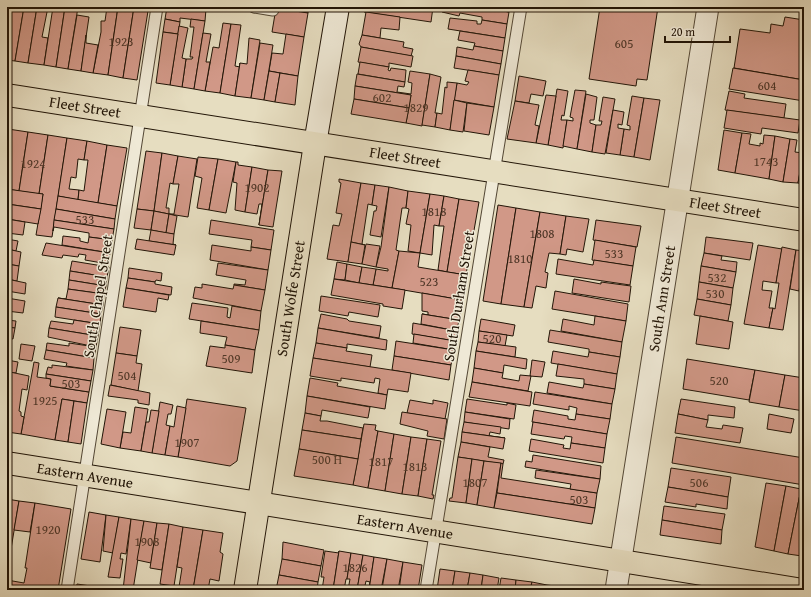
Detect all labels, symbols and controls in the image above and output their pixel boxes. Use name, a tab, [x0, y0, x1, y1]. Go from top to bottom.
scale bar	[665, 18, 730, 44]
text: 20 m	[671, 23, 695, 40]
house number: 1923	[108, 32, 134, 51]
house number: 605	[615, 34, 633, 53]
house number: 604	[758, 76, 776, 95]
house number: 602	[373, 88, 391, 107]
street label: Fleet Street	[48, 91, 123, 123]
house number: 1829	[403, 98, 429, 117]
street label: Fleet Street	[368, 141, 443, 173]
house number: 1743	[753, 152, 779, 171]
house number: 1924	[20, 154, 46, 173]
house number: 1902	[244, 178, 270, 197]
street label: Fleet Street	[688, 191, 763, 223]
house number: 1818	[421, 202, 447, 221]
house number: 533	[76, 210, 94, 229]
house number: 1808	[529, 224, 555, 243]
street label: South Durham Street	[438, 228, 479, 363]
street label: South Chapel Street	[77, 232, 118, 359]
street label: South Wolfe Street	[271, 238, 310, 358]
street label: South Ann Street	[643, 243, 680, 353]
house number: 533	[605, 244, 623, 263]
house number: 1810	[507, 249, 533, 268]
house number: 532	[708, 268, 726, 287]
house number: 523	[420, 272, 438, 291]
house number: 530	[706, 284, 724, 303]
house number: 520	[483, 329, 501, 348]
house number: 509	[222, 349, 240, 368]
house number: 504	[118, 366, 136, 385]
house number: 520	[710, 371, 728, 390]
house number: 503	[62, 374, 80, 393]
house number: 1925	[32, 391, 58, 410]
house number: 1907	[174, 433, 200, 452]
house number: 500 H	[312, 450, 343, 469]
house number: 1817	[368, 452, 394, 471]
street label: Eastern Avenue	[35, 457, 135, 493]
house number: 1813	[402, 457, 428, 476]
house number: 1807	[462, 473, 488, 492]
house number: 506	[690, 473, 708, 492]
house number: 503	[570, 490, 588, 509]
street label: Eastern Avenue	[355, 508, 455, 544]
house number: 1920	[35, 520, 61, 539]
house number: 1908	[134, 532, 160, 551]
house number: 1826	[342, 558, 368, 577]

